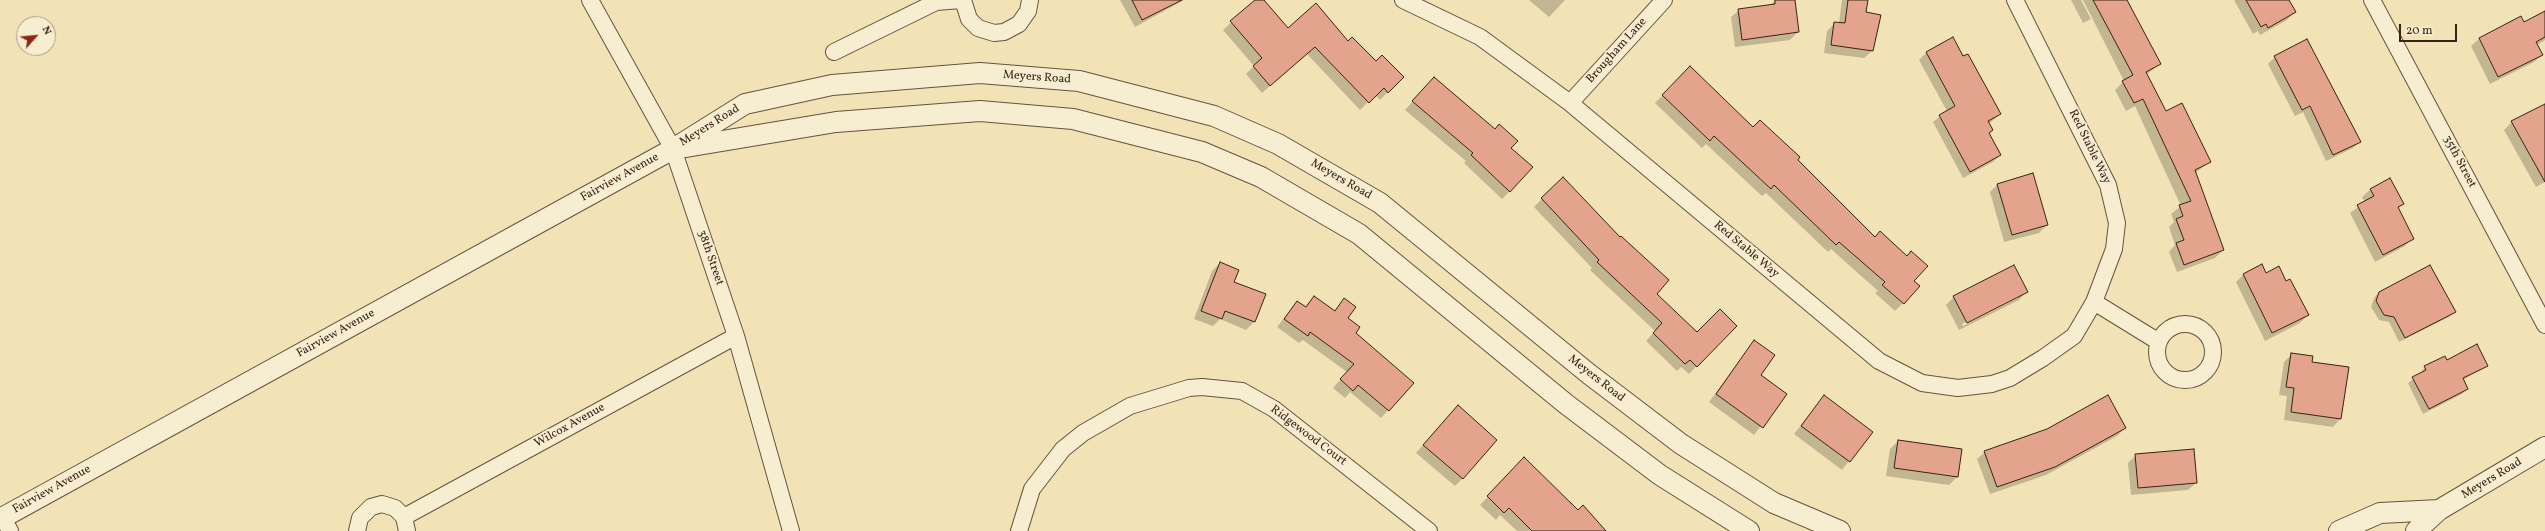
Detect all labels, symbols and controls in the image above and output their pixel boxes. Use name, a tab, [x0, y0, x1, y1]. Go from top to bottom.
street label: Brougham Lane	[1584, 15, 1650, 87]
north arrow	[16, 16, 56, 56]
scale bar	[2401, 16, 2459, 42]
text: 20 m	[2406, 23, 2433, 39]
text: N	[38, 24, 55, 38]
street label: Meyers Road	[1002, 68, 1072, 88]
street label: Meyers Road	[677, 102, 743, 150]
street label: Red Stable Way	[2065, 107, 2113, 187]
street label: 35th Street	[2439, 133, 2479, 191]
street label: Fairview Avenue	[578, 151, 662, 205]
street label: Meyers Road	[1308, 157, 1374, 203]
street label: Red Stable Way	[1710, 218, 1782, 282]
street label: 38th Street	[694, 228, 726, 288]
street label: Fairview Avenue	[294, 307, 378, 361]
street label: Meyers Road	[1565, 352, 1627, 406]
street label: Wilcox Avenue	[532, 401, 608, 451]
street label: Ridgewood Court	[1267, 403, 1349, 469]
street label: Meyers Road	[2459, 455, 2525, 503]
street label: Fairview Avenue	[10, 463, 94, 517]

